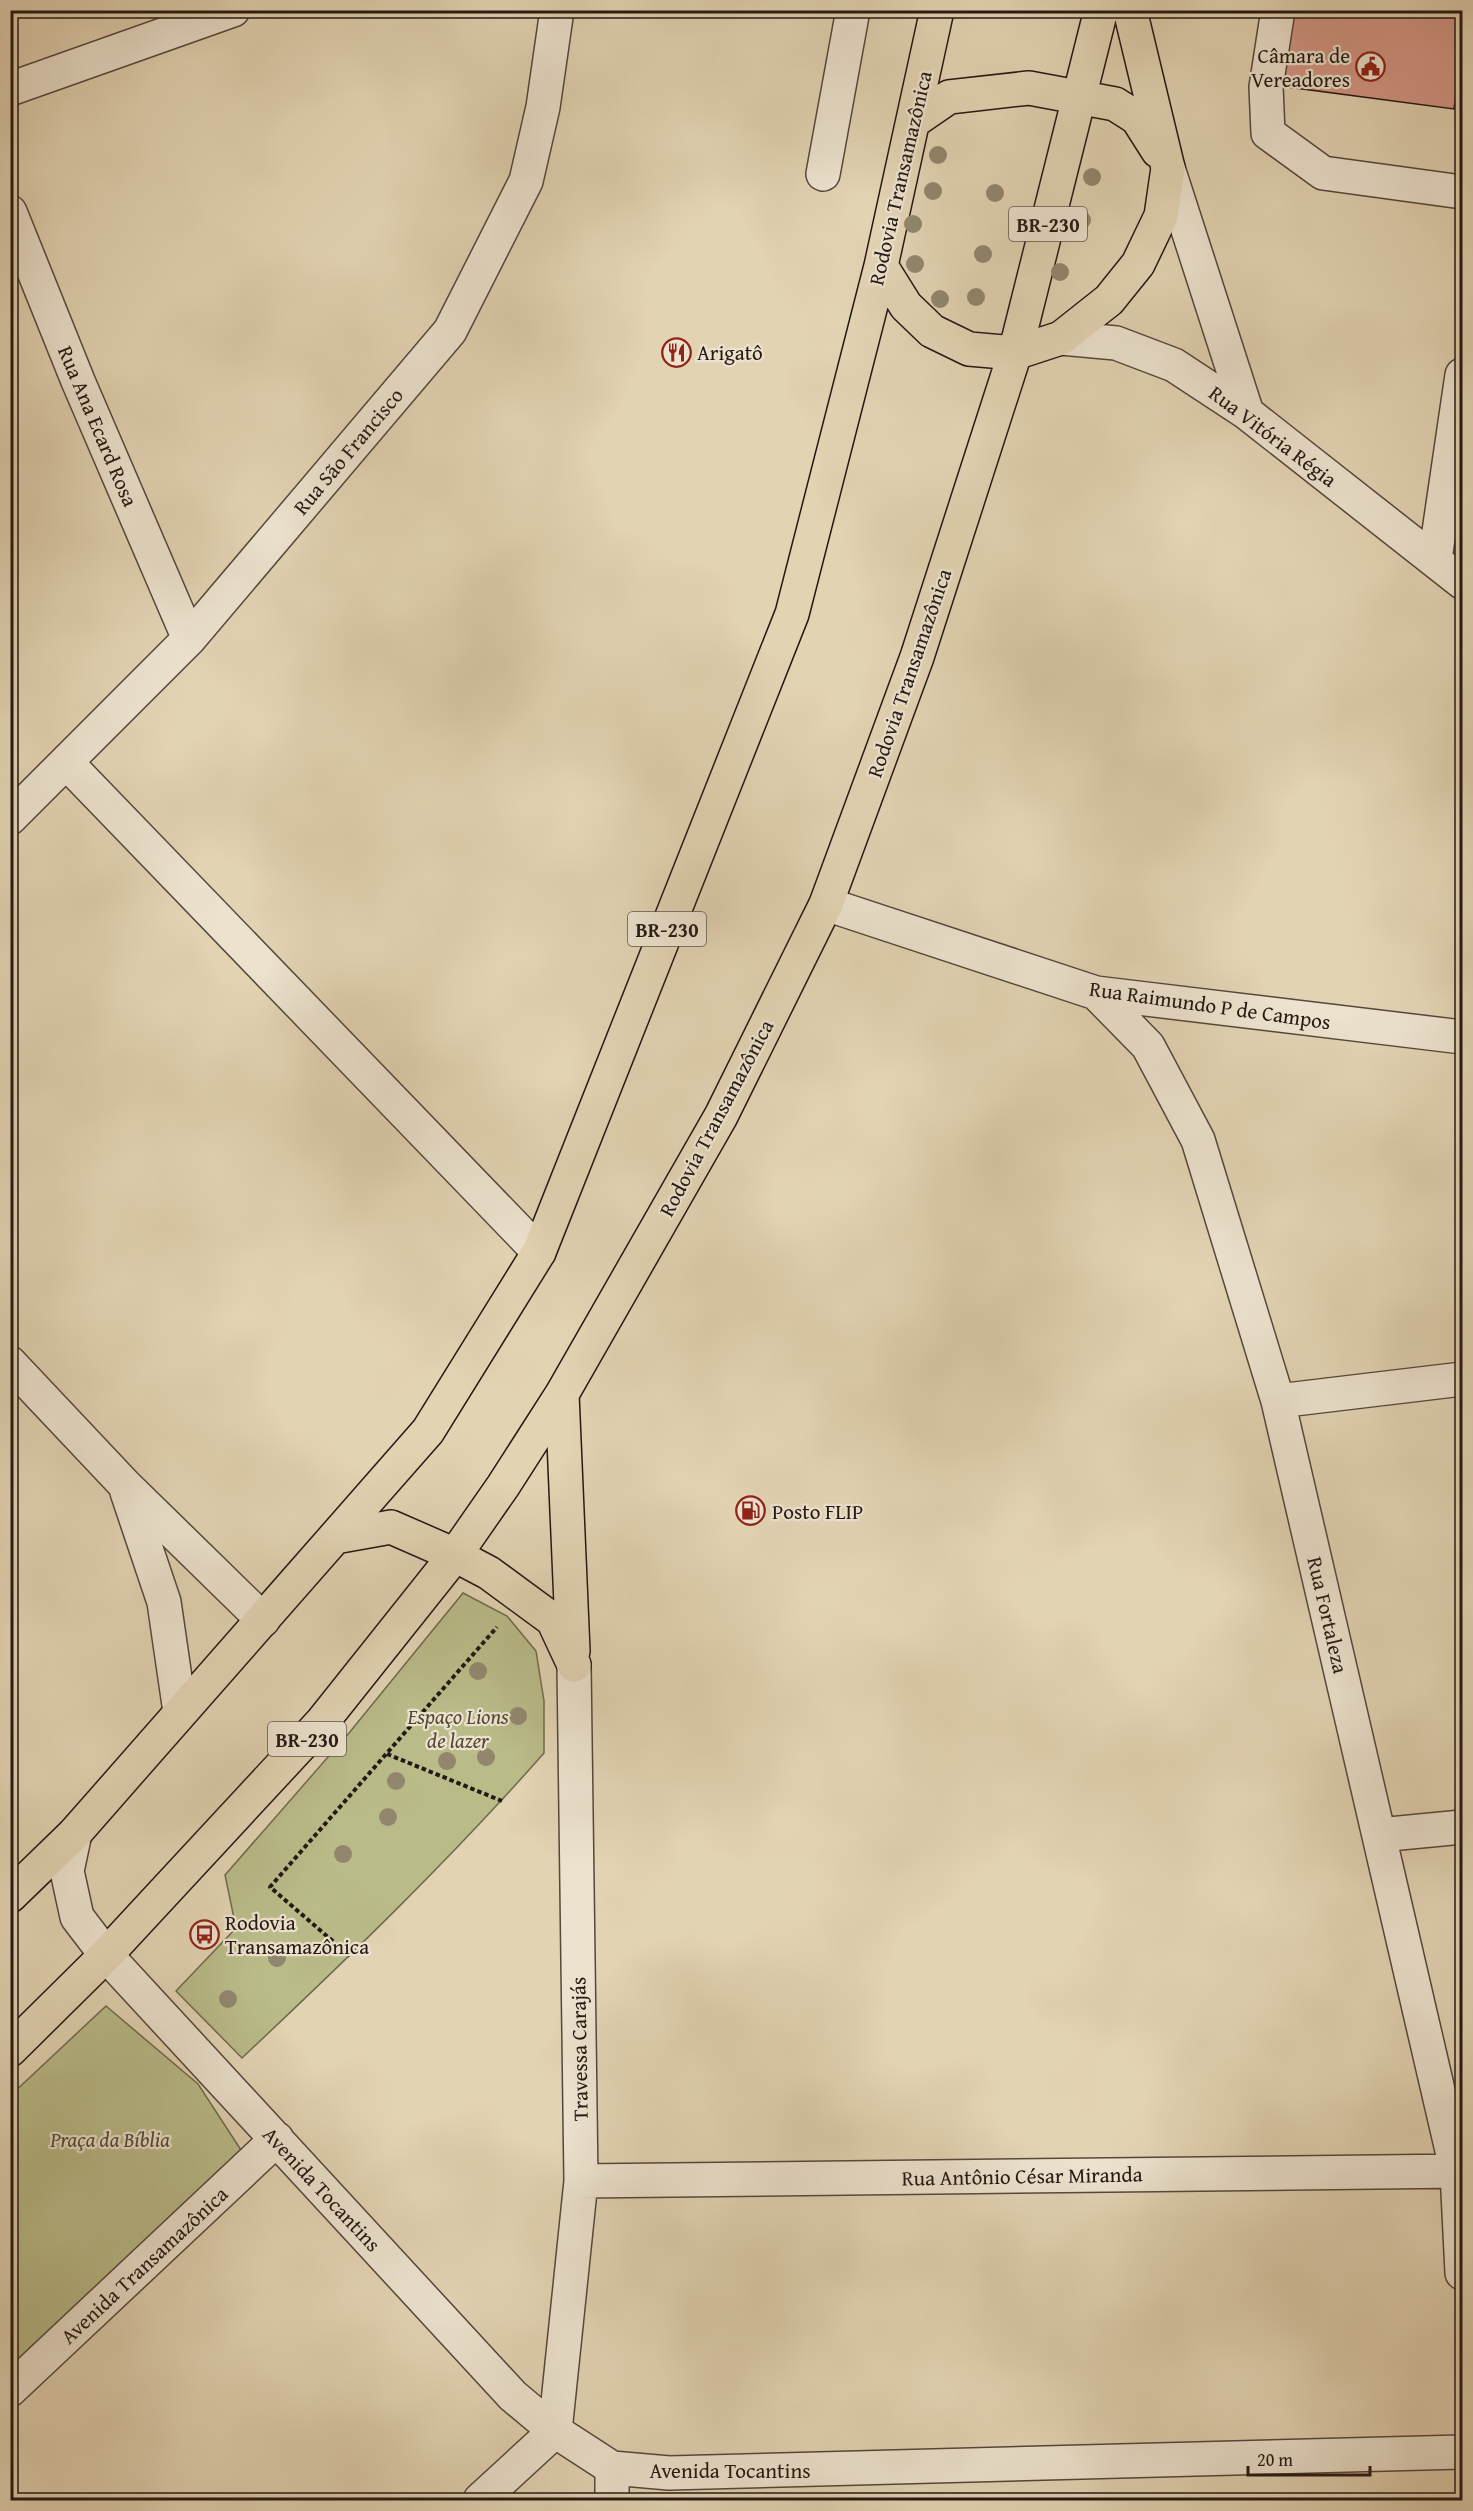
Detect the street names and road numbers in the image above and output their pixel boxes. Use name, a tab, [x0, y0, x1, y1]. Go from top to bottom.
street label: Rodovia Transamazônica	[860, 68, 940, 288]
road number: BR-230	[1009, 207, 1087, 241]
street label: Rua Ana Ecard Rosa	[50, 341, 146, 511]
street label: Rua Vitória Régia	[1203, 378, 1344, 494]
street label: Rua São Francisco	[286, 381, 410, 521]
street label: Rodovia Transamazônica	[859, 564, 959, 782]
road number: BR-230	[628, 912, 706, 946]
street label: Rua Raimundo P de Campos	[1087, 973, 1333, 1037]
street label: Rodovia Transamazônica	[651, 1014, 781, 1222]
street label: Rua Fortaleza	[1300, 1554, 1357, 1677]
road number: BR-230	[268, 1722, 346, 1756]
street label: Travessa Carajás	[562, 1976, 596, 2122]
street label: Avenida Tocantins	[256, 2120, 388, 2258]
street label: Rua Antônio César Miranda	[901, 2158, 1143, 2194]
street label: Avenida Transamazônica	[53, 2179, 235, 2351]
street label: Avenida Tocantins	[649, 2455, 811, 2486]

